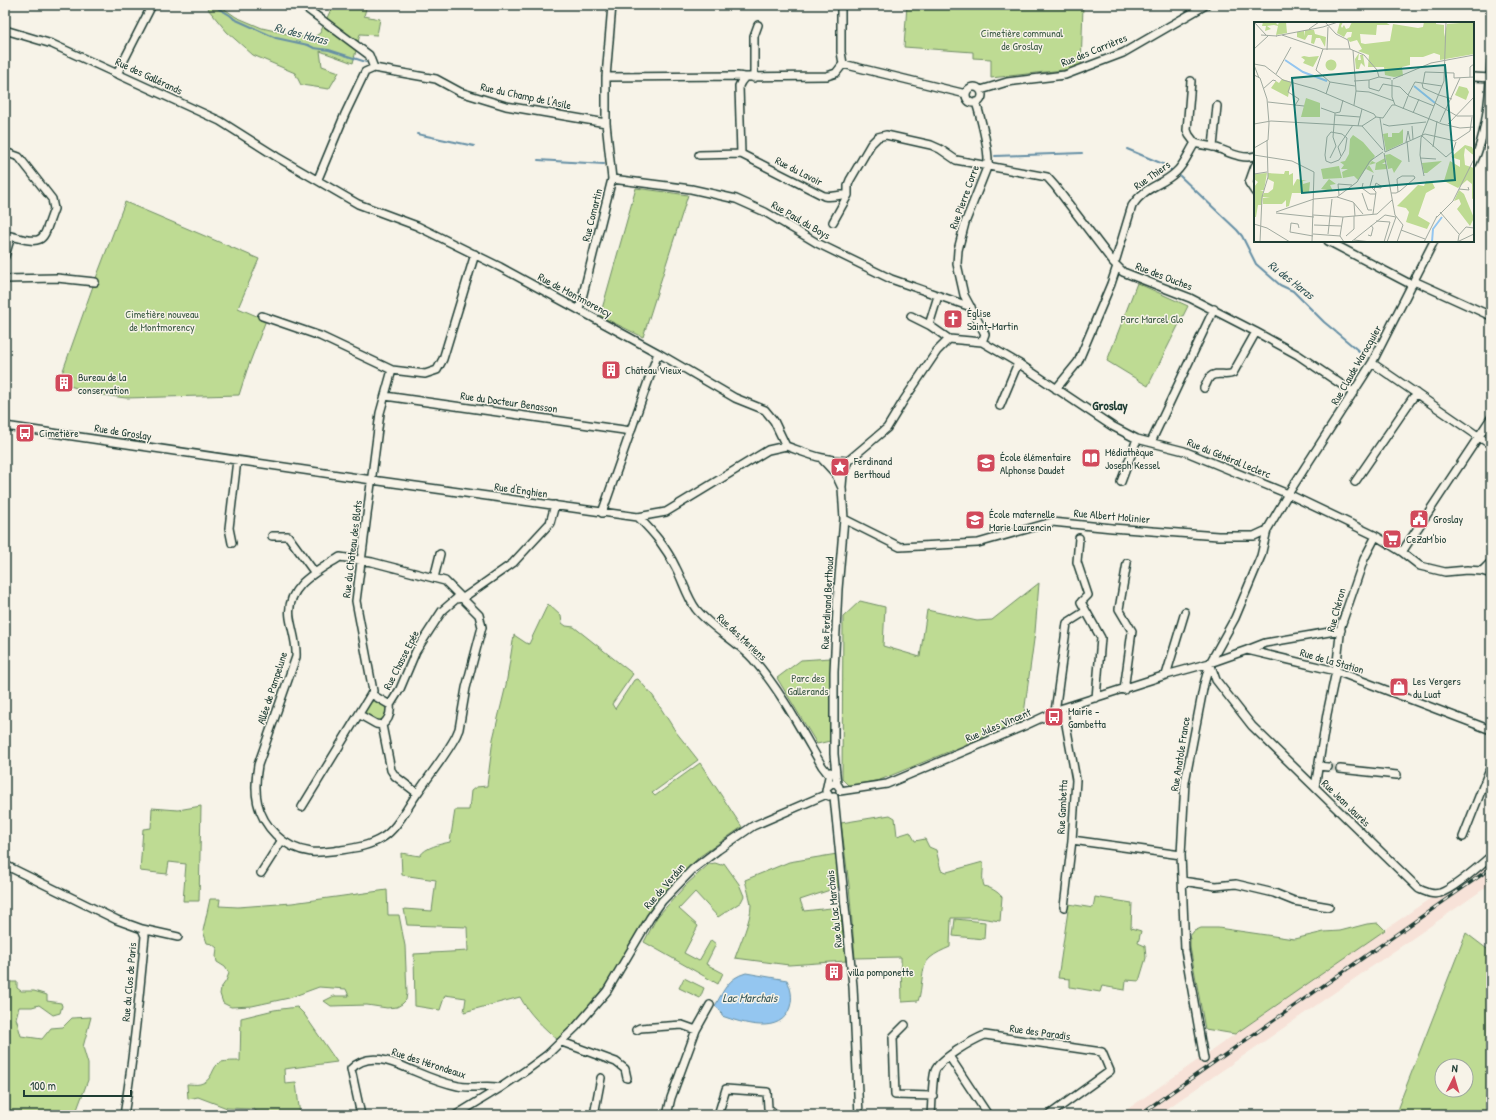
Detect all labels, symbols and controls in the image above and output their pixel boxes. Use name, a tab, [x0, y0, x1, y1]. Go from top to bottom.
water label: Ru des Haras	[273, 18, 331, 49]
inset map	[1254, 22, 1474, 242]
park label: Cimetière communal de Groslay	[981, 26, 1063, 53]
street label: Rue des Carrières	[1059, 30, 1129, 70]
street label: Rue des Gallérands	[113, 54, 185, 98]
street label: Rue du Champ de l'Asile	[479, 80, 573, 113]
street label: Rue du Lavoir	[773, 153, 826, 189]
street label: Rue Thiers	[1131, 157, 1173, 193]
street label: Rue Pierre Corre	[946, 162, 982, 231]
street label: Rue Comartin	[579, 187, 605, 243]
street label: Rue Paul du Boys	[769, 197, 833, 243]
water label: Ru des Haras	[1265, 256, 1319, 304]
street label: Rue des Ouches	[1134, 259, 1194, 293]
street label: Rue de Montmorency	[536, 270, 615, 321]
place label: Église Saint-Martin	[967, 306, 1018, 333]
park label: Cimetière nouveau de Montmorency	[125, 307, 199, 334]
church icon: Église Saint-Martin	[942, 308, 964, 330]
park label: Parc Marcel Glo	[1121, 312, 1184, 326]
street label: Rue Claude Warocquier	[1327, 322, 1385, 407]
building icon: Château Vieux	[600, 359, 622, 381]
place label: Château Vieux	[625, 363, 682, 377]
place label: Bureau de la conservation	[78, 370, 129, 397]
building icon: Bureau de la conservation	[53, 372, 75, 394]
street label: Rue du Docteur Benasson	[460, 388, 558, 416]
district label: Groslay	[1092, 396, 1128, 415]
street label: Rue de Groslay	[93, 421, 153, 443]
bus stop icon: Cimetière	[14, 422, 36, 444]
place label: Cimetière	[39, 426, 79, 440]
street label: Rue du Général Leclerc	[1185, 435, 1274, 481]
place label: Médiathèque Joseph Kessel	[1105, 445, 1160, 472]
library icon: Médiathèque Joseph Kessel	[1080, 447, 1102, 469]
place label: École élémentaire Alphonse Daudet	[1000, 450, 1072, 477]
school or university icon: École élémentaire Alphonse Daudet	[975, 452, 997, 474]
place label: Ferdinand Berthoud	[853, 454, 893, 481]
place icon: Ferdinand Berthoud	[829, 456, 851, 478]
street label: Rue d'Enghien	[494, 479, 549, 501]
street label: Rue du Château des Blots	[339, 499, 365, 599]
street label: Rue Albert Molinier	[1073, 506, 1151, 526]
place label: École maternelle Marie Laurencin	[989, 507, 1056, 534]
public building icon: Groslay	[1408, 508, 1430, 530]
school or university icon: École maternelle Marie Laurencin	[964, 509, 986, 531]
place label: Groslay	[1433, 512, 1463, 526]
supermarket icon: CeZaM'bio	[1381, 528, 1403, 550]
place label: CeZaM'bio	[1406, 532, 1447, 546]
street label: Rue Ferdinand Berthoud	[818, 556, 836, 650]
street label: Rue Chéron	[1323, 586, 1349, 634]
street label: Rue des Meriens	[714, 610, 770, 664]
street label: Rue Chasse Epée	[380, 627, 422, 692]
street label: Rue de la Station	[1298, 645, 1366, 677]
street label: Allée de Pampelune	[254, 649, 291, 726]
park label: Parc des Gallerands	[788, 671, 828, 698]
place label: Les Vergers du Luat	[1413, 674, 1461, 701]
shop icon: Les Vergers du Luat	[1388, 676, 1410, 698]
place label: Mairie - Gambetta	[1068, 704, 1107, 731]
street label: Rue Jules Vincent	[963, 705, 1033, 745]
bus stop icon: Mairie - Gambetta	[1043, 706, 1065, 728]
street label: Rue Anatole France	[1167, 715, 1193, 792]
street label: Rue Jean Jaurès	[1319, 776, 1373, 830]
street label: Rue Gambetta	[1054, 779, 1070, 834]
street label: Rue de Verdun	[640, 860, 688, 912]
street label: Rue du Lac Marchais	[823, 870, 845, 948]
street label: Rue du Clos de Paris	[119, 942, 139, 1022]
building icon: villa pomponette	[823, 961, 845, 983]
place label: villa pomponette	[848, 965, 914, 979]
water label: Lac Marchais	[723, 989, 779, 1006]
street label: Rue des Paradis	[1009, 1021, 1071, 1043]
street label: Rue des Hérondeaux	[390, 1044, 468, 1082]
north arrow	[1434, 1058, 1474, 1098]
text: N	[1451, 1061, 1459, 1075]
scale bar	[24, 1072, 131, 1098]
text: 100 m	[30, 1077, 56, 1094]

